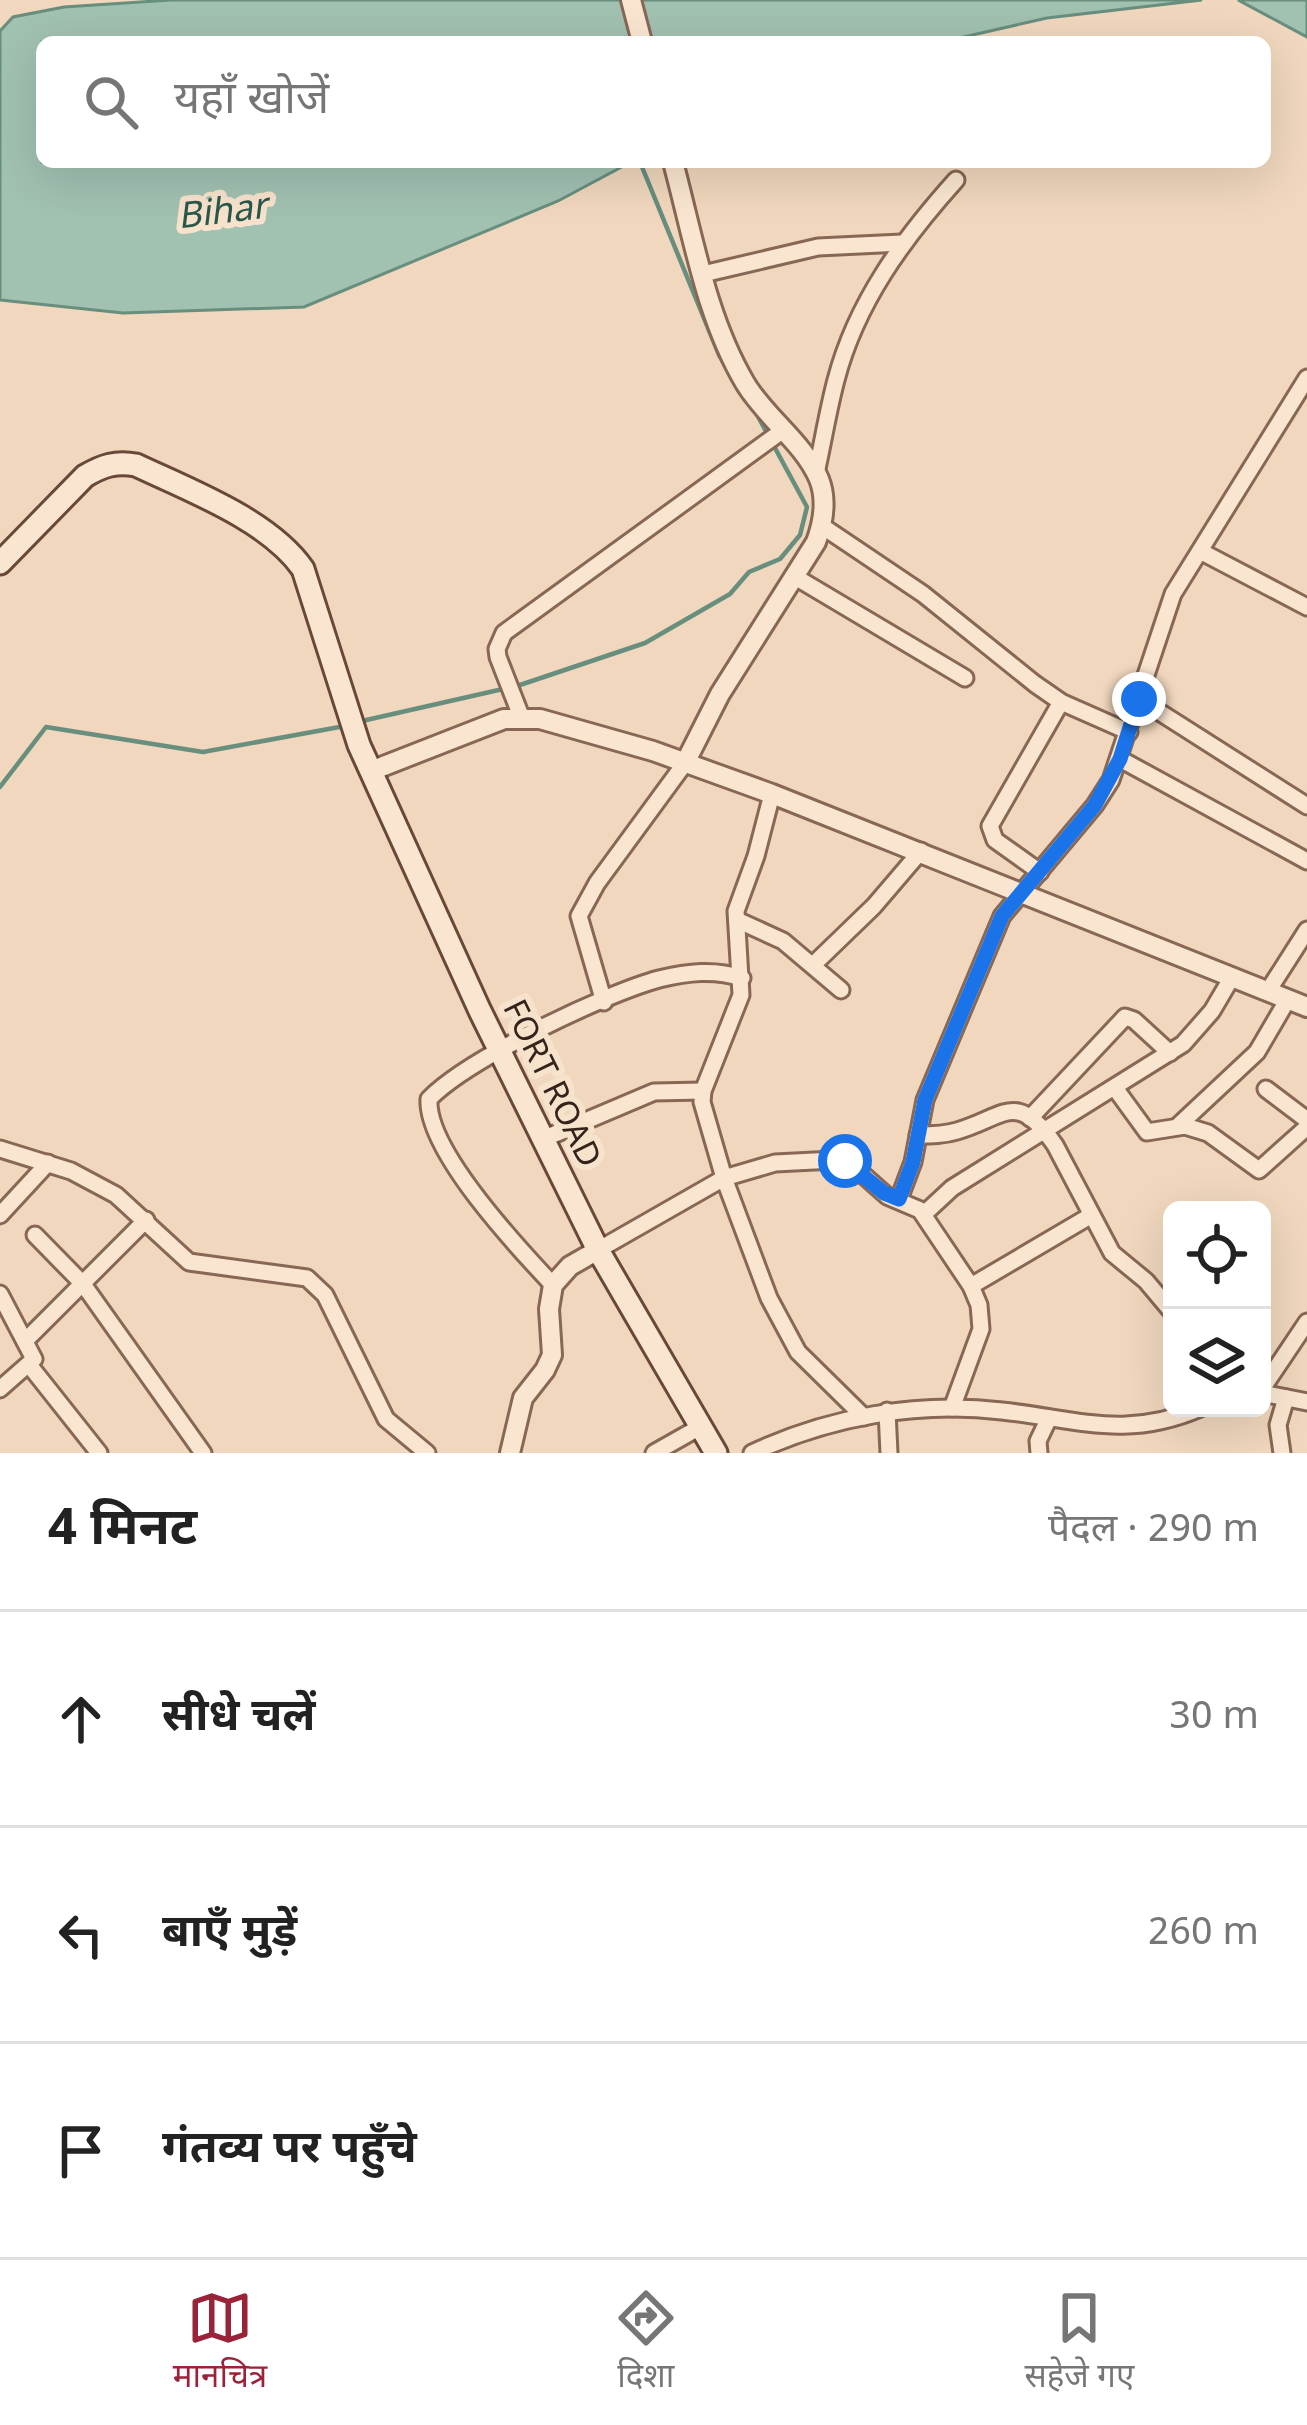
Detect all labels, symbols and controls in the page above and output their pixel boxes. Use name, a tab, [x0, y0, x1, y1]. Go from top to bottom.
search box	[36, 36, 1271, 168]
icon: search	[78, 69, 144, 135]
text: यहाँ खोजें	[174, 73, 329, 131]
water label: Bihar	[175, 185, 275, 243]
route end	[1112, 672, 1166, 726]
street label: FORT ROAD	[491, 994, 609, 1175]
route start	[818, 1134, 872, 1188]
map controls	[1163, 1201, 1271, 1417]
button: locate	[1163, 1201, 1271, 1309]
button: layers	[1163, 1309, 1271, 1417]
text: 4 मिनट	[48, 1498, 197, 1565]
text: पैदल · 290 m	[1048, 1506, 1259, 1557]
icon: ahead	[48, 1686, 114, 1752]
text: सीधे चलें	[162, 1690, 316, 1748]
text: 30 m	[1169, 1693, 1259, 1744]
icon: left	[48, 1902, 114, 1968]
text: बाएँ मुड़ें	[162, 1906, 297, 1964]
text: 260 m	[1148, 1909, 1259, 1960]
icon: arrive	[48, 2118, 114, 2184]
text: गंतव्य पर पहुँचे	[162, 2122, 417, 2180]
tab: मानचित्र	[173, 2285, 267, 2400]
tab: दिशा	[613, 2285, 679, 2400]
tab: सहेजे गए	[1024, 2285, 1134, 2400]

